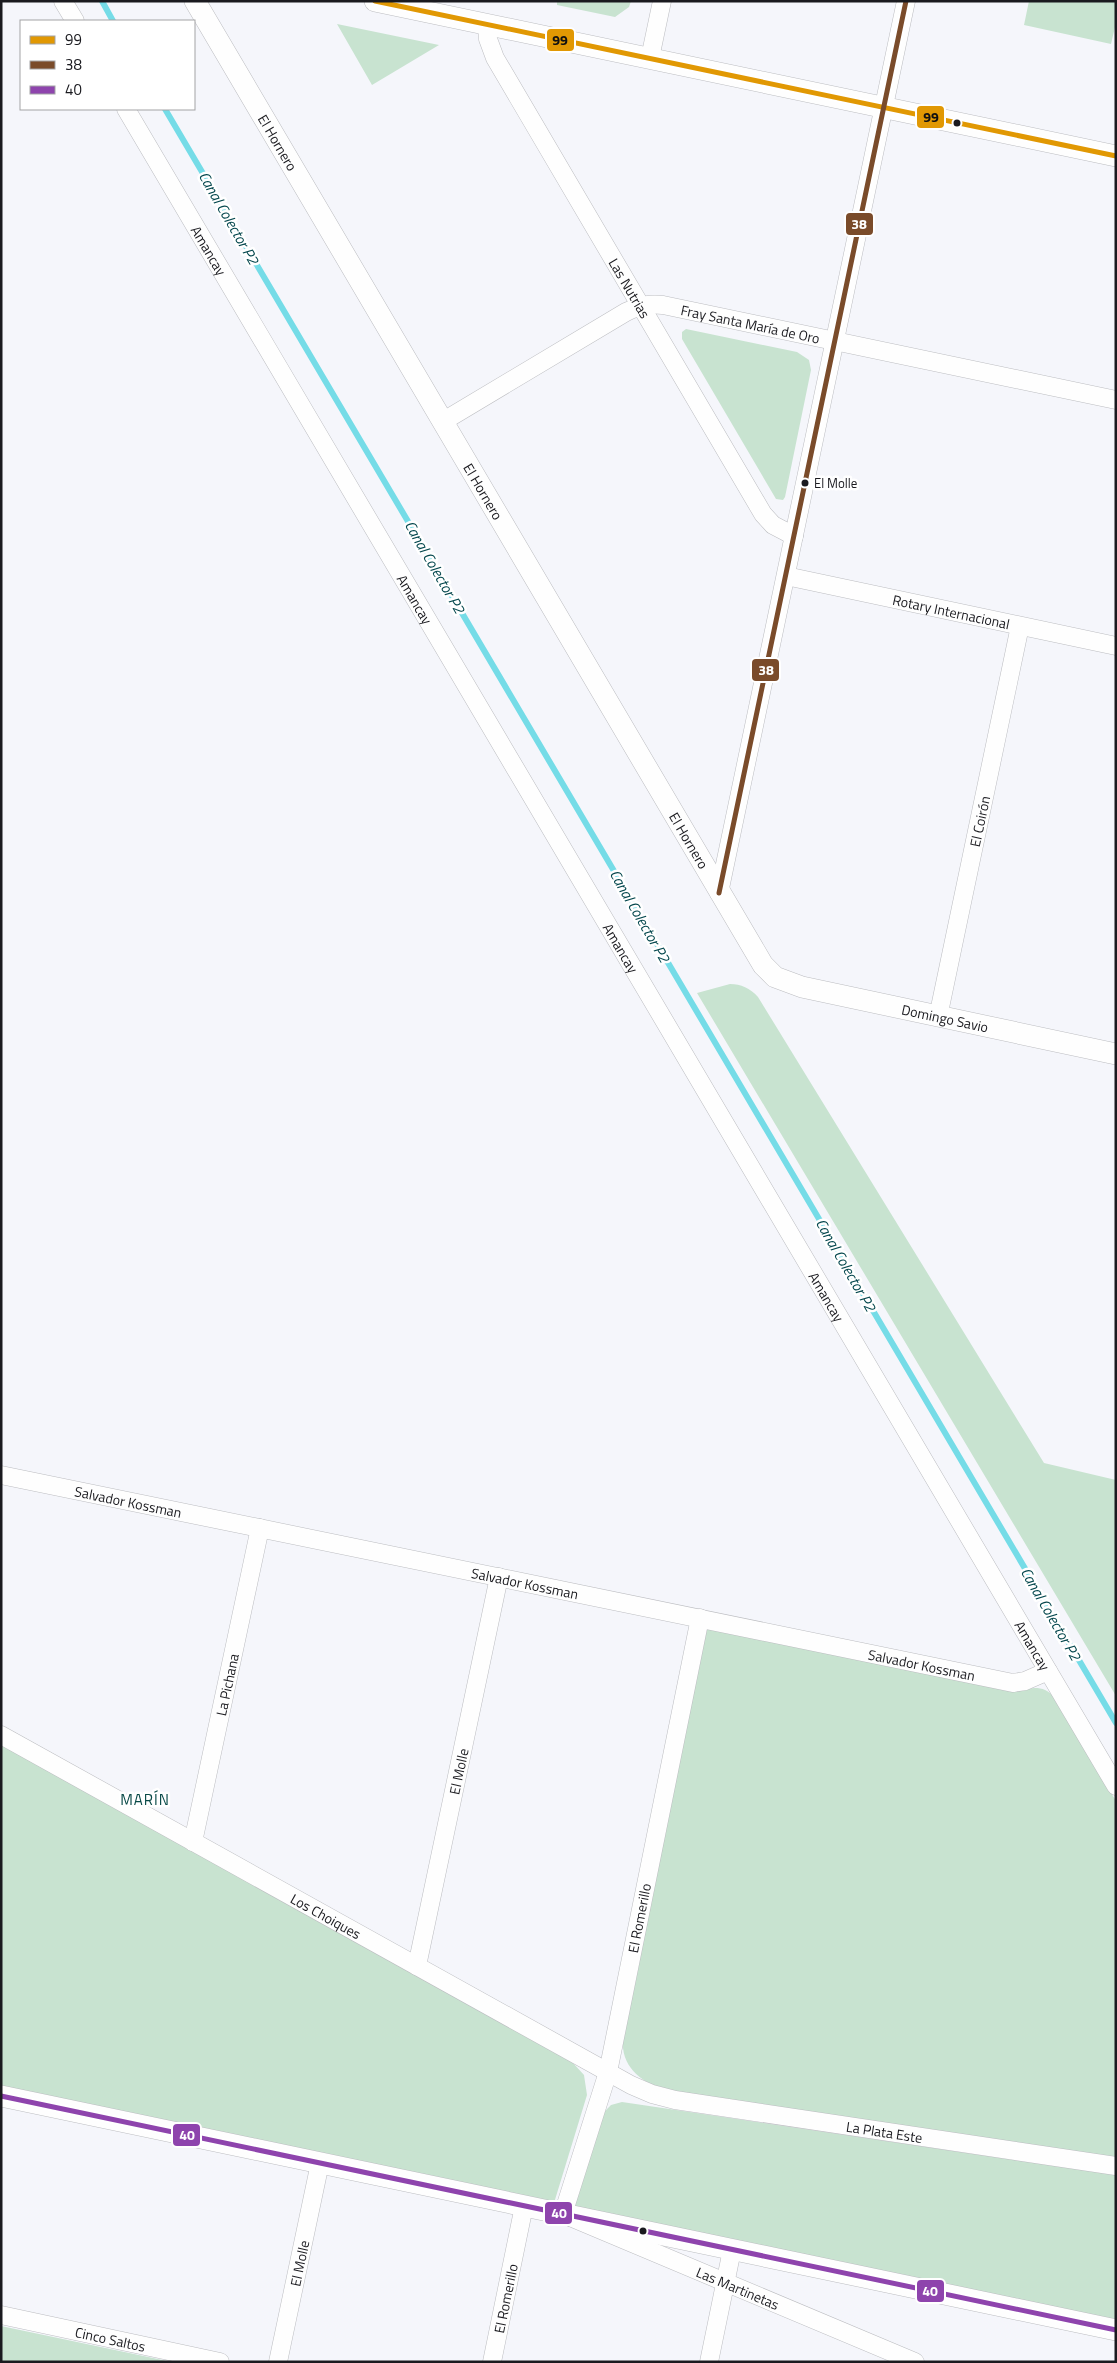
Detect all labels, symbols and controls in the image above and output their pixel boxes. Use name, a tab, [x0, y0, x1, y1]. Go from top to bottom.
legend	[20, 20, 195, 110]
text: 99	[65, 28, 82, 51]
line badge: 99	[546, 28, 575, 52]
text: 99	[552, 29, 568, 50]
text: 38	[65, 53, 82, 76]
text: 40	[65, 78, 82, 101]
line badge: 99	[916, 105, 945, 129]
text: 99	[923, 106, 939, 127]
street label: El Hornero	[253, 110, 303, 175]
unlabelled marker	[952, 118, 962, 128]
water label: Canal Colector P2	[193, 167, 265, 269]
line badge: 38	[845, 212, 874, 236]
text: 38	[851, 213, 867, 234]
street label: Amancay	[186, 221, 232, 279]
street label: Las Nutrias	[604, 254, 656, 322]
street label: Fray Santa María de Oro	[679, 299, 822, 348]
street label: El Hornero	[459, 459, 509, 523]
place label: El Molle	[814, 473, 857, 493]
marker: El Molle	[800, 478, 810, 488]
water label: Canal Colector P2	[399, 516, 471, 618]
street label: Amancay	[392, 570, 438, 628]
street label: Rotary Internacional	[891, 588, 1012, 634]
line badge: 38	[751, 658, 780, 682]
text: 38	[758, 659, 774, 680]
street label: El Coirón	[963, 794, 995, 849]
street label: El Hornero	[665, 808, 714, 872]
water label: Canal Colector P2	[604, 865, 676, 967]
street label: Amancay	[598, 919, 644, 977]
street label: Domingo Savio	[900, 998, 990, 1037]
water label: Canal Colector P2	[810, 1214, 882, 1316]
street label: Amancay	[804, 1268, 850, 1325]
street label: Salvador Kossman	[73, 1480, 184, 1522]
street label: Salvador Kossman	[470, 1561, 580, 1604]
water label: Canal Colector P2	[1015, 1563, 1087, 1665]
street label: Amancay	[1010, 1616, 1056, 1674]
street label: Salvador Kossman	[866, 1643, 977, 1685]
street label: La Pichana	[210, 1651, 243, 1718]
street label: El Molle	[443, 1746, 473, 1796]
district label: MARÍN	[120, 1788, 170, 1811]
street label: El Romerillo	[622, 1881, 656, 1955]
street label: Los Choiques	[287, 1888, 365, 1944]
street label: La Plata Este	[845, 2115, 924, 2147]
line badge: 40	[172, 2123, 201, 2147]
text: 40	[179, 2124, 195, 2145]
line badge: 40	[544, 2201, 573, 2225]
text: 40	[551, 2202, 567, 2223]
unlabelled marker	[638, 2226, 648, 2236]
street label: El Molle	[284, 2238, 314, 2288]
street label: Las Martinetas	[693, 2261, 783, 2314]
street label: El Romerillo	[488, 2262, 522, 2335]
line badge: 40	[916, 2279, 945, 2303]
text: 40	[922, 2280, 938, 2301]
street label: Cinco Saltos	[73, 2321, 148, 2356]

